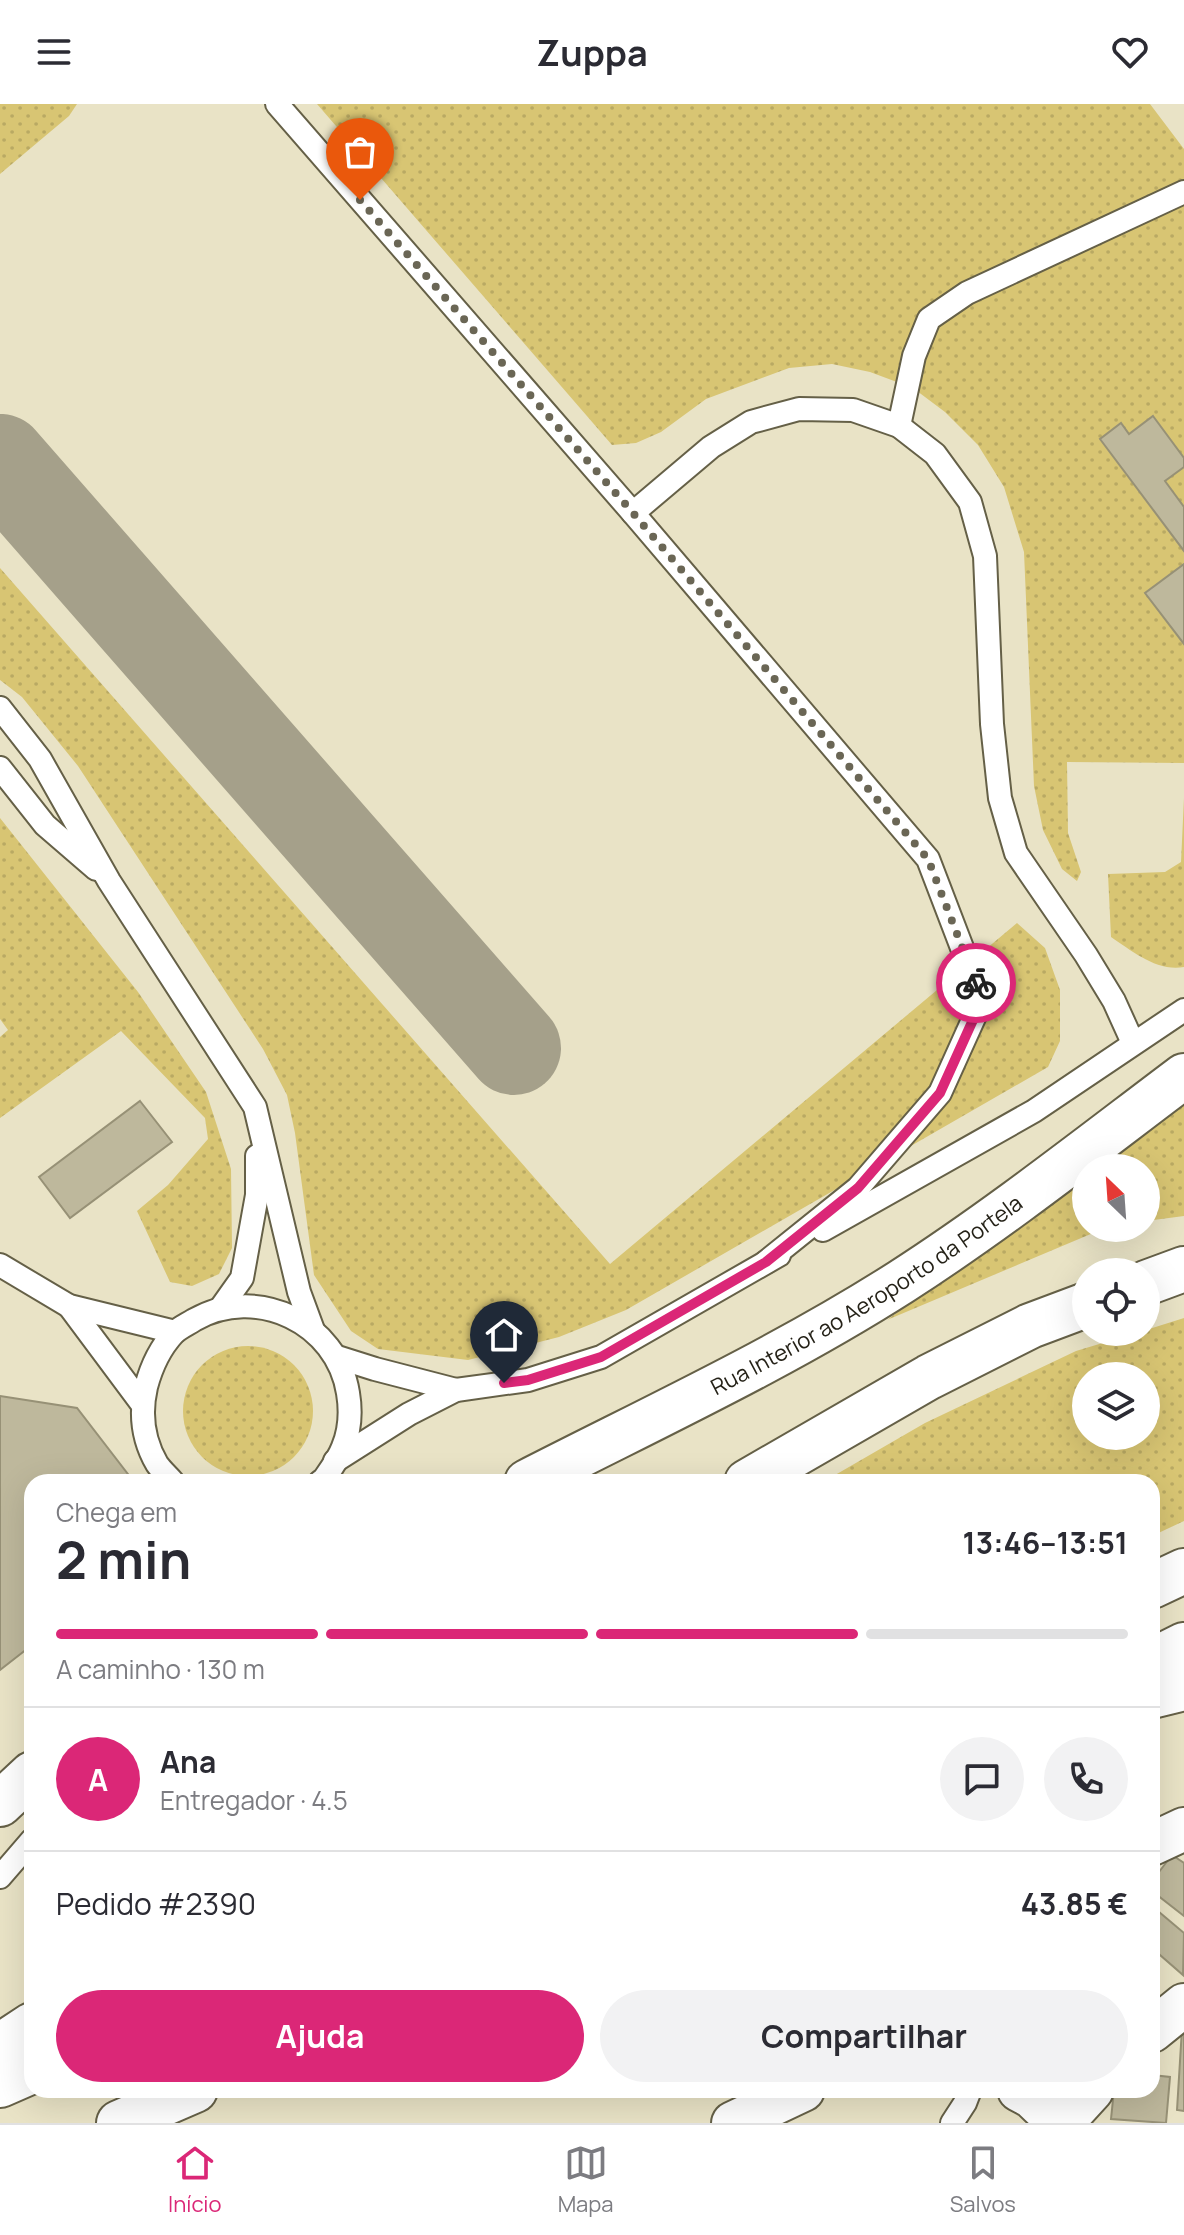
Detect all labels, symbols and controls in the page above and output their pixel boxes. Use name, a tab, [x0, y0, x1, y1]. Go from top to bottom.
text: Zuppa	[536, 28, 648, 77]
icon: menu	[32, 30, 76, 74]
icon: heart	[1108, 30, 1152, 74]
pin	[326, 118, 394, 200]
icon: bag	[338, 130, 382, 174]
courier	[936, 943, 1016, 1023]
icon: bike	[954, 961, 998, 1005]
north arrow	[1072, 1154, 1160, 1242]
map controls	[1072, 1154, 1160, 1450]
street label: Rua Interior ao Aeroporto da Portela	[705, 1188, 1028, 1402]
button: locate	[1072, 1258, 1160, 1346]
pin	[470, 1301, 538, 1383]
icon: home	[482, 1313, 526, 1357]
button: layers	[1072, 1362, 1160, 1450]
text: Chega em	[56, 1494, 177, 1530]
text: 13:46–13:51	[963, 1522, 1128, 1563]
text: 2 min	[56, 1524, 191, 1595]
text: A caminho · 130 m	[56, 1651, 265, 1687]
button: chat	[940, 1737, 1024, 1821]
button: phone	[1044, 1737, 1128, 1821]
text: Ana	[160, 1741, 216, 1782]
text: A	[88, 1759, 108, 1800]
text: Entregador · 4.5	[160, 1782, 348, 1818]
text: Pedido #2390	[56, 1883, 256, 1924]
text: 43.85 €	[1021, 1883, 1128, 1924]
button: Ajuda	[56, 1990, 584, 2082]
button: Compartilhar	[600, 1990, 1128, 2082]
tab: Início	[168, 2141, 221, 2219]
tab: Mapa	[558, 2141, 614, 2219]
tab: Salvos	[950, 2141, 1016, 2219]

